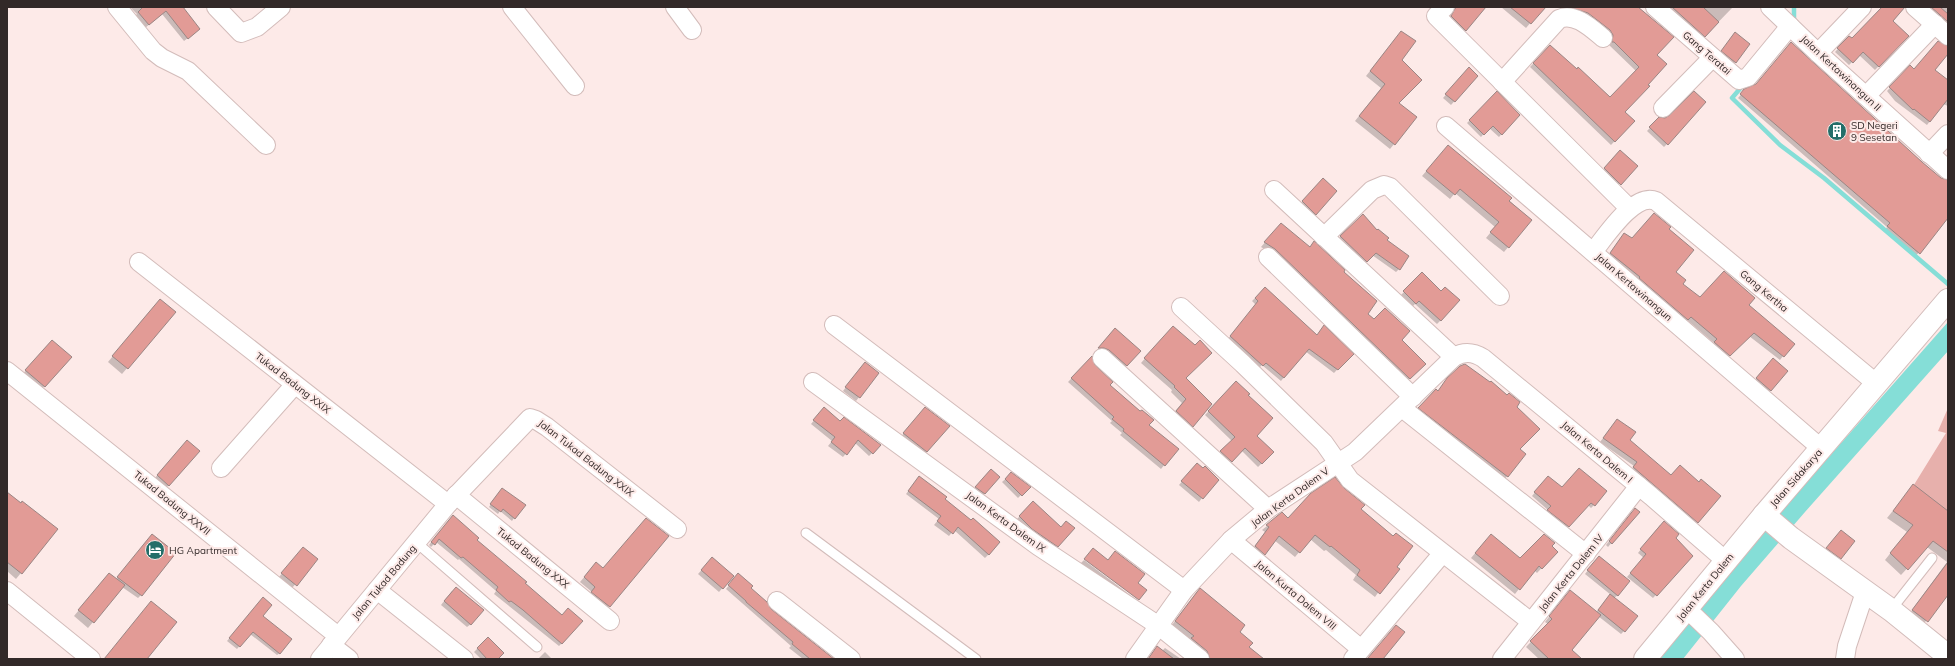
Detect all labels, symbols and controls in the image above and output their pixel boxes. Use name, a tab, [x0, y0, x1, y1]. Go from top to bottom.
street label: Gang Teratai	[1680, 28, 1734, 78]
street label: Jalan Kertawinangun II	[1798, 32, 1884, 114]
place label: SD Negeri 9 Sesetan	[1851, 119, 1898, 144]
building icon: SD Negeri 9 Sesetan	[1826, 120, 1848, 142]
street label: Jalan Kertawinangun	[1593, 250, 1675, 324]
street label: Gang Kertha	[1737, 267, 1791, 315]
street label: Tukad Badung XXIX	[253, 350, 334, 417]
street label: Jalan Tukad Badung XXIX	[535, 417, 637, 500]
street label: Jalan Kerta Dalem I	[1559, 418, 1635, 486]
street label: Jalan Sidakarya	[1767, 446, 1825, 510]
street label: Jalan Kerta Dalem V	[1248, 464, 1332, 530]
street label: Tukad Badung XXVII	[131, 468, 213, 538]
street label: Jalan Kerta Dalem IX	[964, 489, 1049, 556]
street label: Tukad Badung XXX	[494, 525, 572, 591]
street label: Jalan Kerta Dalem IV	[1536, 532, 1606, 614]
hotel icon: HG Apartment	[144, 539, 166, 561]
street label: Jalan Tukad Badung	[349, 542, 419, 622]
place label: HG Apartment	[169, 544, 237, 557]
street label: Jalan Kerta Dalem	[1674, 550, 1737, 624]
street label: Jalan Kurta Dalem VIII	[1253, 557, 1339, 633]

